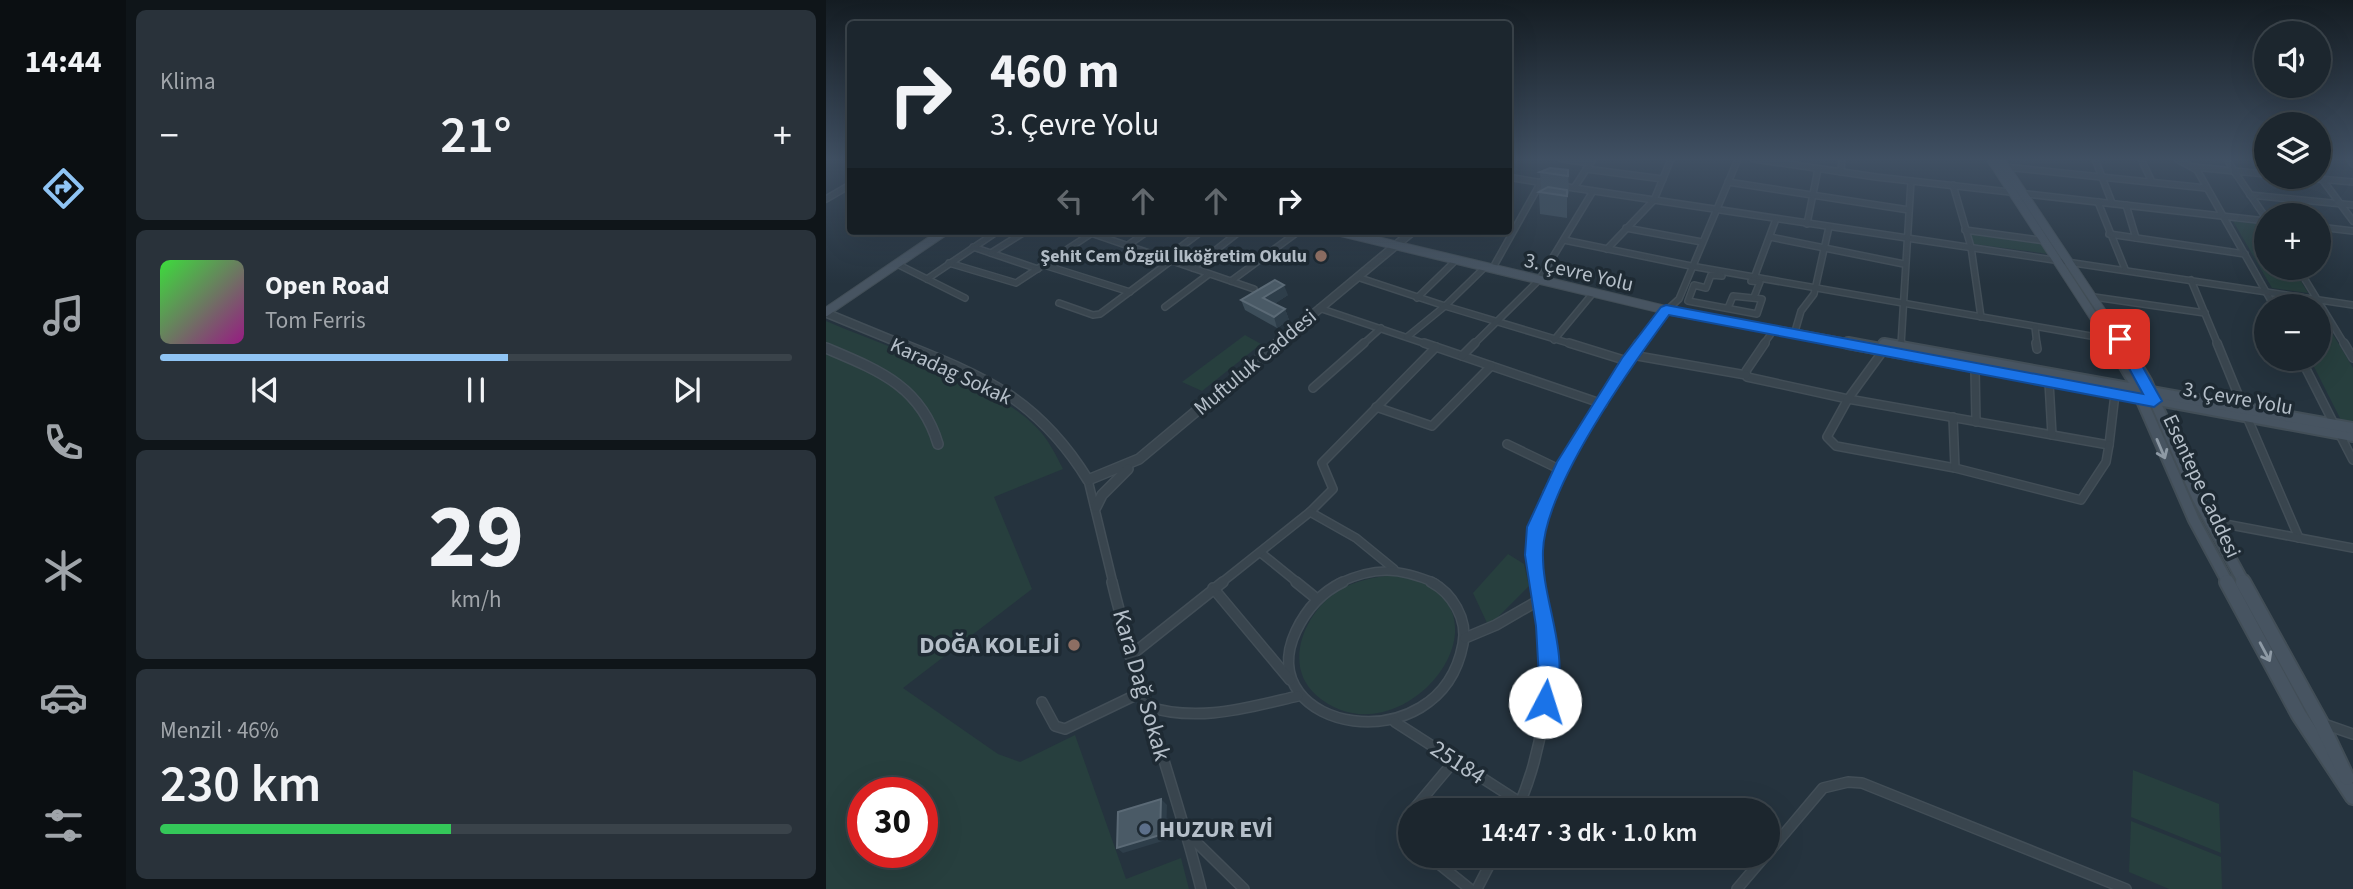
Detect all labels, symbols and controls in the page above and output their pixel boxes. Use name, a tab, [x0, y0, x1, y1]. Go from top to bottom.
map controls	[2254, 21, 2331, 371]
button: sound	[2254, 21, 2331, 98]
text: 460 m	[990, 37, 1119, 107]
text: 14:44	[24, 39, 102, 85]
icon: right	[875, 49, 966, 140]
text: Klima	[160, 65, 216, 98]
text: 21°	[440, 99, 512, 173]
text: 3. Çevre Yolu	[990, 102, 1159, 148]
text: −	[160, 109, 179, 163]
text: +	[773, 109, 792, 163]
button: layers	[2254, 112, 2331, 189]
icon: directions	[39, 164, 88, 213]
icon: left	[1051, 182, 1089, 220]
icon: ahead	[1124, 182, 1162, 220]
icon: ahead	[1197, 182, 1235, 220]
icon: right	[1270, 182, 1308, 220]
button: +	[2254, 203, 2331, 280]
place label: Şehit Cem Özgül İlköğretim Okulu	[1040, 244, 1307, 269]
street label: 3. Çevre Yolu	[1521, 245, 1637, 299]
marker: Şehit Cem Özgül İlköğretim Okulu	[1313, 248, 1329, 264]
text: Open Road	[265, 267, 390, 304]
icon: music	[39, 291, 88, 340]
button: −	[2254, 294, 2331, 371]
street label: Muftuluk Caddesi	[1187, 302, 1323, 422]
text: Tom Ferris	[265, 304, 366, 337]
pin	[2090, 309, 2150, 369]
icon: arrive	[2101, 320, 2139, 358]
street label: Karadag Sokak	[885, 330, 1017, 413]
icon: previous	[246, 371, 284, 409]
icon: pause	[457, 371, 495, 409]
icon: next	[668, 371, 706, 409]
street label: 3. Çevre Yolu	[2181, 374, 2295, 422]
street label: Esentepe Caddesi	[2156, 409, 2248, 563]
icon: phone	[39, 418, 88, 467]
one-way arrow	[2156, 438, 2169, 460]
text: 29	[428, 473, 524, 602]
icon: climate	[39, 546, 88, 595]
text: km/h	[450, 583, 502, 616]
street label: Kara Dağ Sokak	[1103, 605, 1180, 765]
place label: DOĞA KOLEJİ	[919, 628, 1060, 663]
marker: DOĞA KOLEJİ	[1066, 637, 1082, 653]
one-way arrow	[2258, 641, 2272, 662]
position arrow	[1508, 665, 1582, 739]
icon: car	[39, 673, 88, 722]
text: Menzil · 46%	[160, 714, 279, 747]
street label: 25184	[1423, 732, 1492, 793]
text: 230 km	[160, 748, 321, 822]
speed limit sign: 30	[847, 777, 938, 868]
icon: filters	[39, 801, 88, 850]
place label: HUZUR EVİ	[1159, 812, 1273, 847]
text: 14:47 · 3 dk · 1.0 km	[1481, 814, 1697, 851]
marker: HUZUR EVİ	[1137, 821, 1153, 837]

